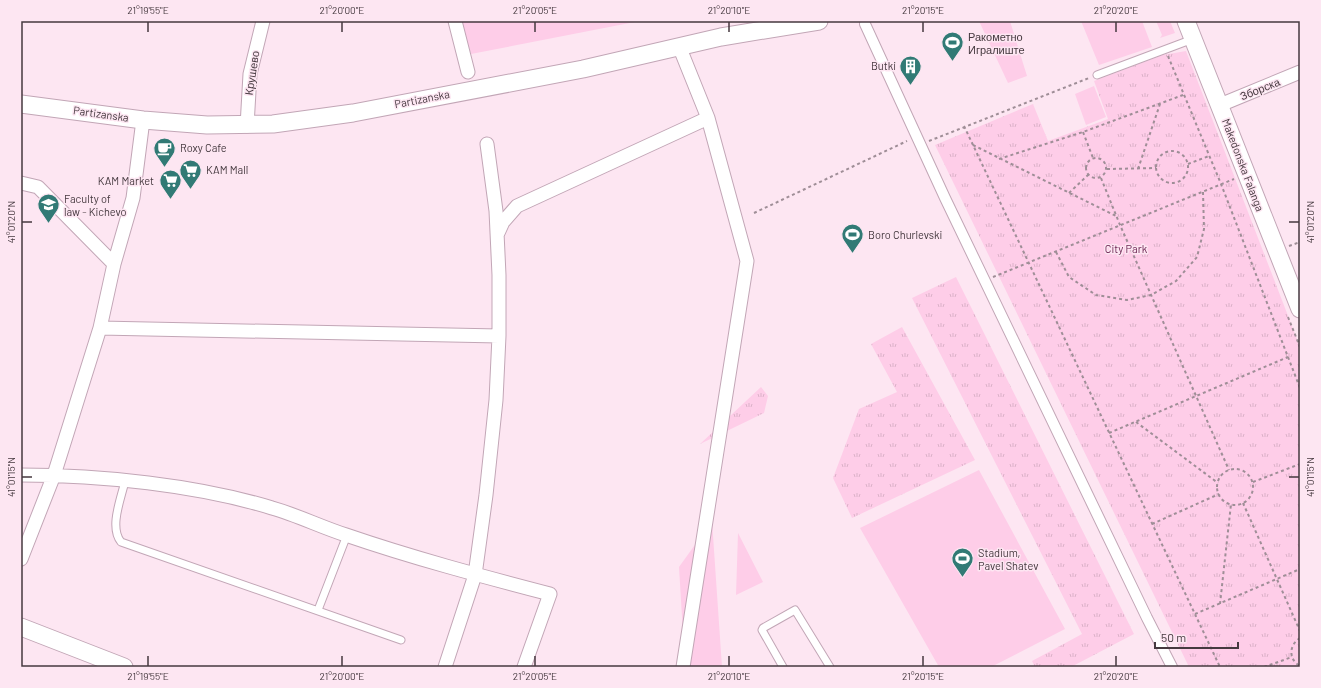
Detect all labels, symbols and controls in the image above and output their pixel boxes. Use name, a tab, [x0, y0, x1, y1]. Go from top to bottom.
text: 21°19'55"E	[127, 4, 169, 16]
text: 21°20'00"E	[320, 4, 364, 16]
text: 21°20'05"E	[513, 4, 557, 16]
text: 21°20'10"E	[708, 4, 750, 16]
text: 21°20'15"E	[902, 4, 944, 16]
text: 21°20'20"E	[1094, 4, 1138, 16]
sports icon: Ракометно Игралиште	[940, 30, 966, 63]
place label: Ракометно Игралиште	[968, 30, 1025, 56]
street label: Крушево	[242, 50, 261, 96]
building icon: Butki	[898, 53, 924, 86]
place label: Butki	[871, 59, 896, 72]
street label: Зборска	[1238, 74, 1282, 102]
street label: Partizanska	[393, 87, 451, 110]
street label: Partizanska	[73, 103, 130, 124]
street label: Makedonska Falanga	[1220, 117, 1267, 213]
cafe icon: Roxy Cafe	[151, 135, 177, 168]
place label: Roxy Cafe	[180, 141, 227, 154]
supermarket icon: KAM Mall	[178, 157, 204, 190]
place label: KAM Mall	[206, 163, 248, 176]
supermarket icon: KAM Market	[157, 168, 183, 201]
place label: KAM Market	[98, 174, 154, 187]
school or university icon: Faculty of law - Kichevo	[36, 192, 62, 225]
place label: Faculty of law - Kichevo	[64, 192, 127, 218]
text: 41°01'20"N	[5, 201, 17, 243]
text: 41°01'20"N	[1304, 201, 1316, 243]
sports icon: Boro Churlevski	[840, 222, 866, 255]
place label: Boro Churlevski	[868, 228, 942, 241]
park label: City Park	[1105, 242, 1148, 255]
text: 41°01'15"N	[5, 457, 17, 497]
text: 41°01'15"N	[1304, 457, 1316, 497]
sports icon: Stadium, Pavel Shatev	[950, 546, 976, 579]
place label: Stadium, Pavel Shatev	[978, 546, 1038, 572]
scale bar	[1155, 624, 1238, 650]
text: 50 m	[1161, 630, 1186, 644]
text: 21°19'55"E	[127, 670, 169, 682]
text: 21°20'00"E	[320, 670, 364, 682]
text: 21°20'05"E	[513, 670, 557, 682]
text: 21°20'10"E	[708, 670, 750, 682]
text: 21°20'15"E	[902, 670, 944, 682]
text: 21°20'20"E	[1094, 670, 1138, 682]

